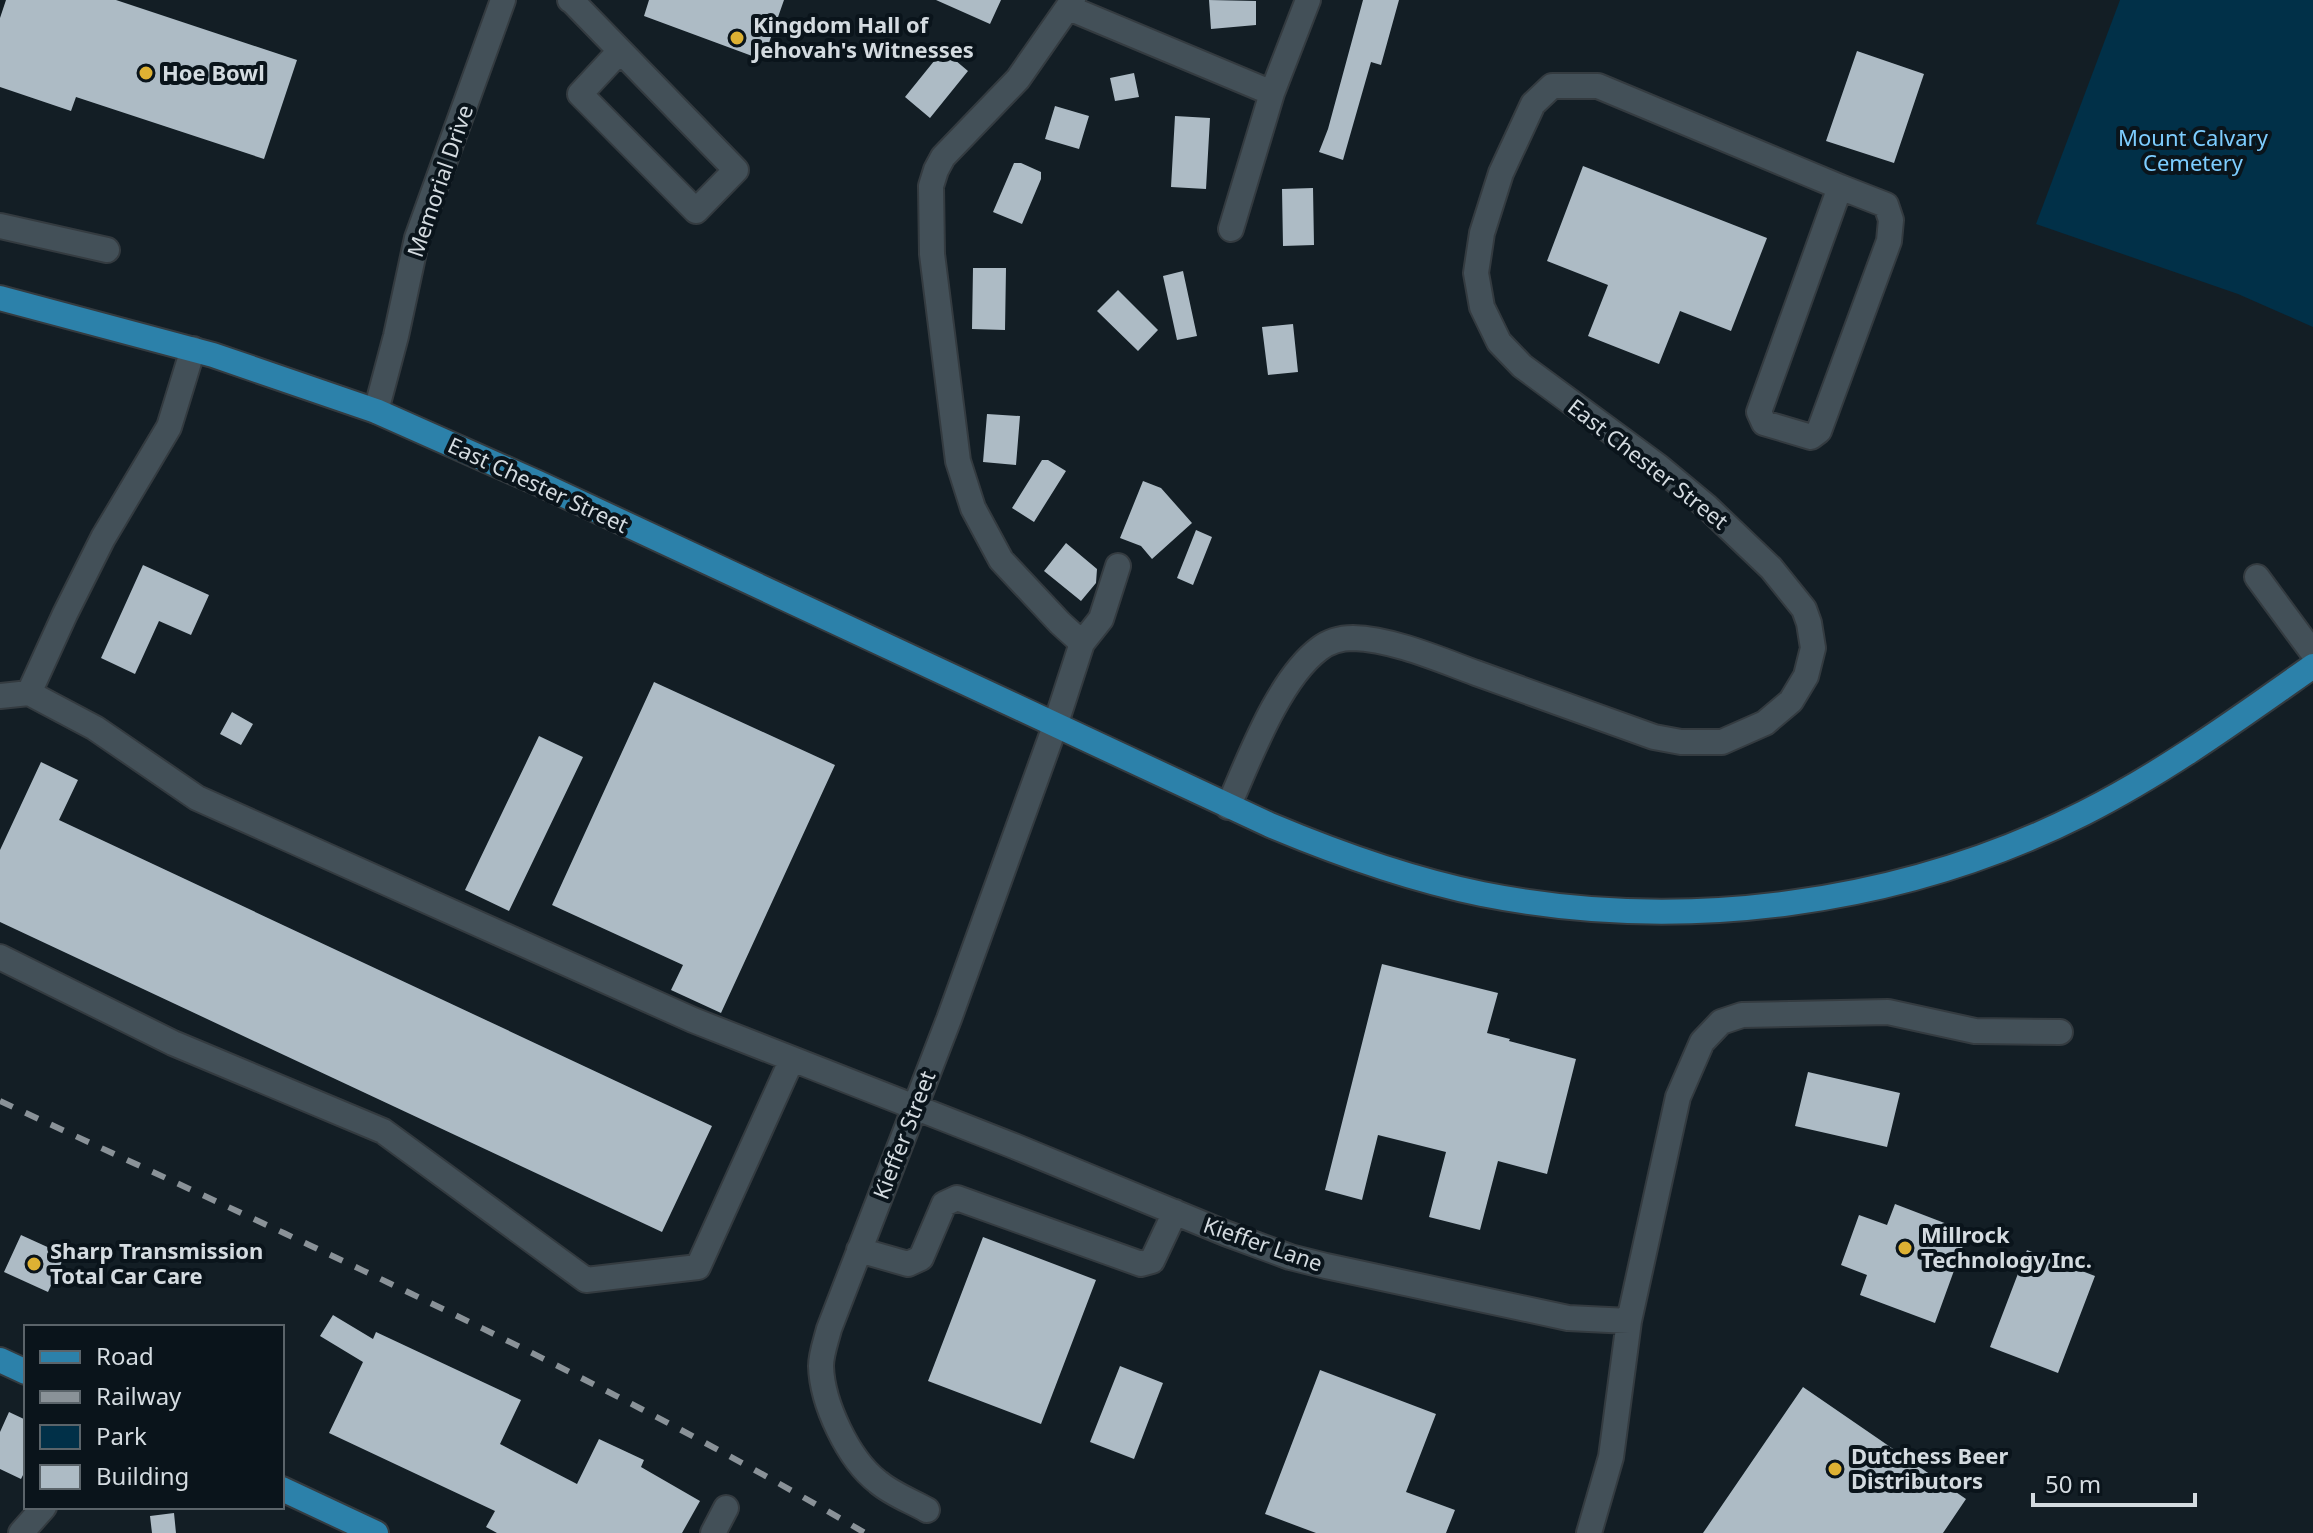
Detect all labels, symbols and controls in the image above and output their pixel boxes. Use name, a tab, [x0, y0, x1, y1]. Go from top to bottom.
place label: Kingdom Hall of Jehovah's Witnesses	[751, 9, 974, 64]
marker: Kingdom Hall of Jehovah's Witnesses	[728, 29, 746, 47]
place label: Hoe Bowl	[162, 57, 265, 87]
marker: Hoe Bowl	[137, 64, 155, 82]
street label: Memorial Drive	[399, 101, 479, 261]
park label: Mount Calvary Cemetery	[2118, 122, 2269, 177]
street label: East Chester Street	[1562, 391, 1735, 535]
street label: East Chester Street	[443, 429, 634, 539]
street label: Kieffer Street	[865, 1066, 941, 1203]
street label: Kieffer Lane	[1200, 1209, 1327, 1277]
place label: Millrock Technology Inc.	[1921, 1219, 2092, 1274]
place label: Sharp Transmission Total Car Care	[50, 1235, 263, 1290]
marker: Millrock Technology Inc.	[1896, 1239, 1914, 1257]
marker: Sharp Transmission Total Car Care	[25, 1255, 43, 1273]
legend	[24, 1325, 284, 1509]
text: Road	[96, 1339, 154, 1372]
text: Railway	[96, 1379, 182, 1412]
text: Park	[96, 1419, 147, 1452]
place label: Dutchess Beer Distributors	[1851, 1440, 2008, 1495]
scale bar	[2033, 1457, 2195, 1507]
text: Building	[96, 1459, 189, 1492]
marker: Dutchess Beer Distributors	[1826, 1460, 1844, 1478]
text: 50 m	[2045, 1467, 2101, 1500]

